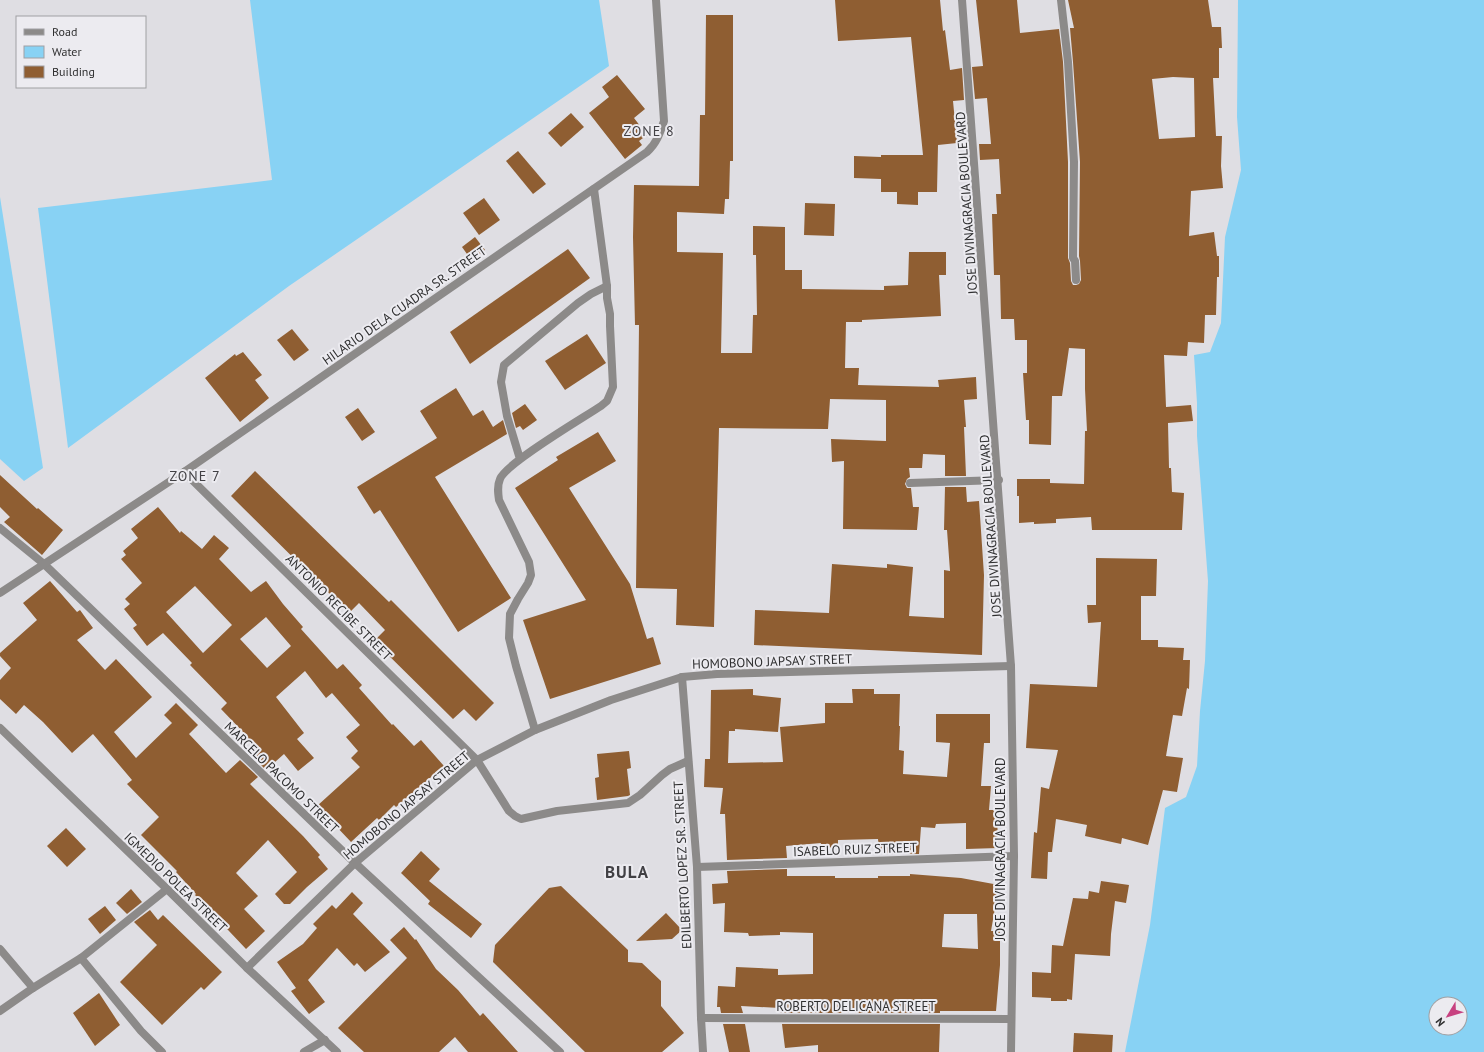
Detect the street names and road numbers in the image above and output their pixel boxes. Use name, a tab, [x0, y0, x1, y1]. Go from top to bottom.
street label: JOSE DIVINAGRACIA BOULEVARD	[952, 111, 981, 296]
street label: HILARIO DELA CUADRA SR. STREET	[319, 242, 490, 369]
street label: JOSE DIVINAGRACIA BOULEVARD	[976, 434, 1005, 619]
street label: ANTONIO RECIBE STREET	[282, 551, 395, 664]
street label: HOMOBONO JAPSAY STREET	[692, 650, 852, 673]
street label: MARCELO PACOMO STREET	[221, 718, 343, 837]
street label: HOMOBONO JAPSAY STREET	[340, 747, 473, 863]
street label: JOSE DIVINAGRACIA BOULEVARD	[992, 757, 1009, 942]
street label: EDILBERTO LOPEZ SR. STREET	[670, 780, 695, 949]
street label: IGMEDIO POLEA STREET	[121, 829, 231, 936]
street label: ISABELO RUIZ STREET	[793, 839, 917, 860]
street label: ROBERTO DELICANA STREET	[776, 998, 936, 1015]

